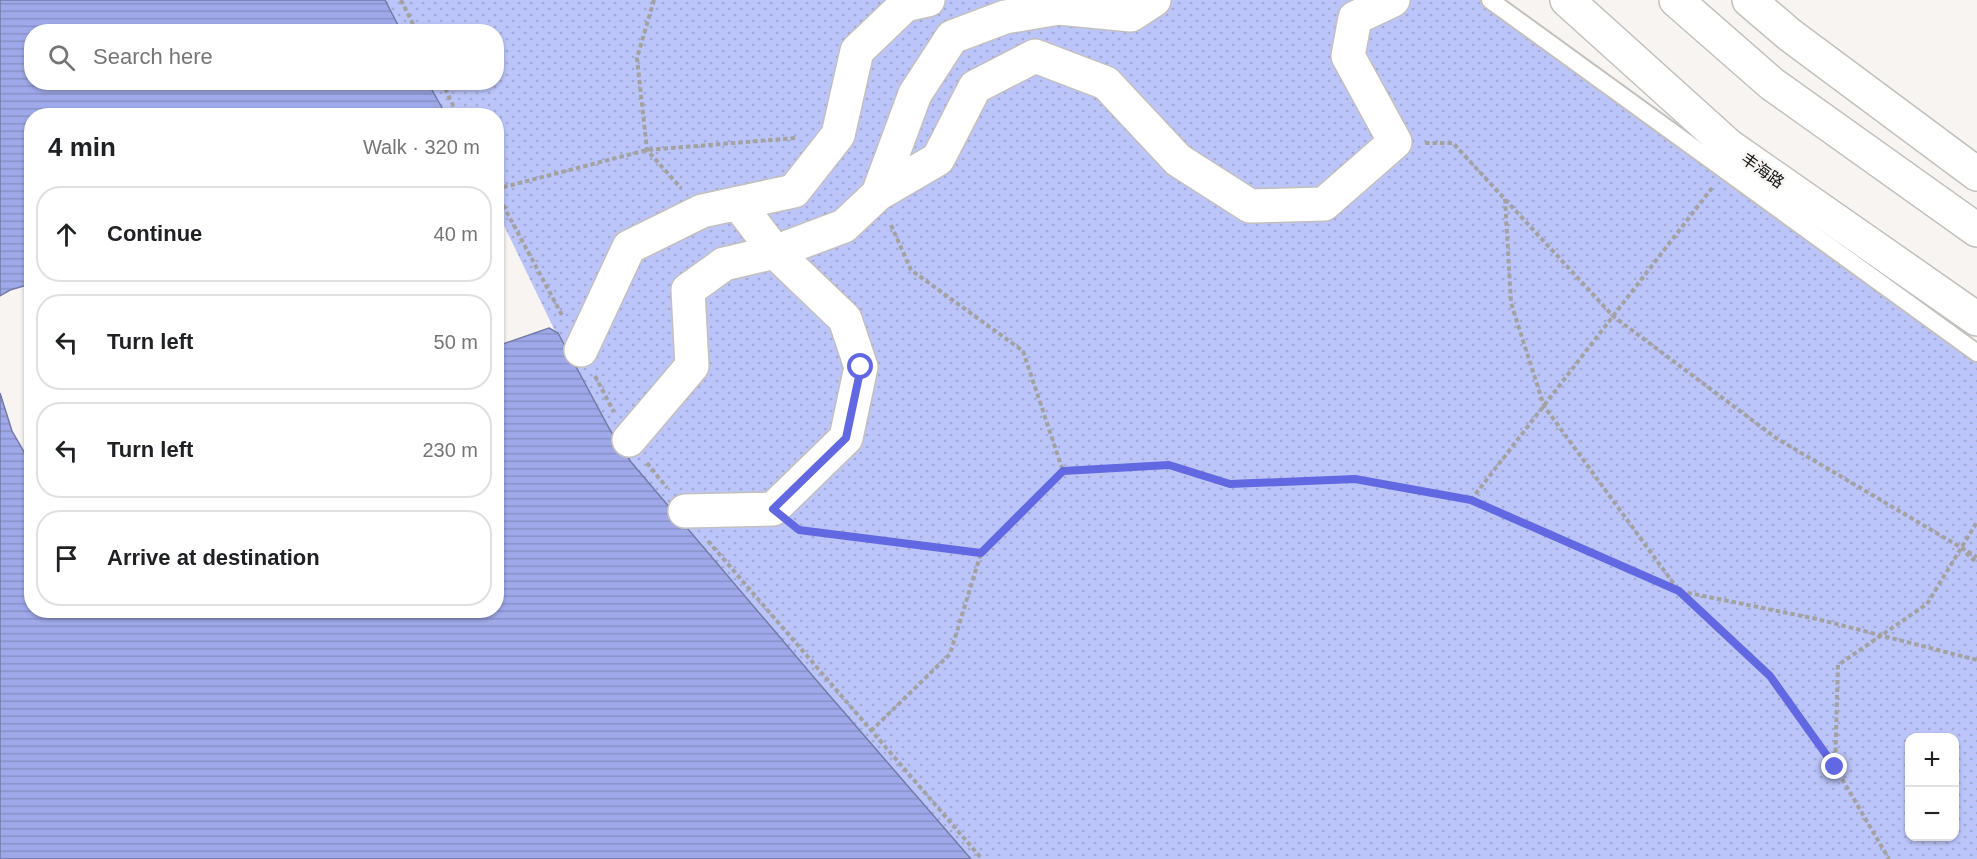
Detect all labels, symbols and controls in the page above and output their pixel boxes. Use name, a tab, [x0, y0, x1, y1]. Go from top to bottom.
search box	[24, 24, 504, 90]
icon: search	[45, 41, 78, 74]
text: Search here	[93, 44, 213, 69]
text: 4 min	[48, 132, 116, 162]
text: Walk · 320 m	[363, 136, 480, 158]
street label: 丰海路	[1738, 150, 1787, 191]
icon: ahead	[50, 218, 83, 251]
text: Continue	[107, 221, 202, 246]
text: 40 m	[434, 223, 478, 245]
icon: left	[50, 326, 83, 359]
text: Turn left	[107, 329, 193, 354]
text: 50 m	[434, 331, 478, 353]
route start	[847, 353, 873, 379]
icon: left	[50, 434, 83, 467]
text: Turn left	[107, 437, 193, 462]
text: 230 m	[422, 439, 478, 461]
icon: arrive	[50, 542, 83, 575]
text: Arrive at destination	[107, 545, 320, 570]
map controls	[1905, 733, 1959, 841]
button: +	[1905, 733, 1959, 787]
route end	[1821, 753, 1847, 779]
button: −	[1905, 787, 1959, 841]

